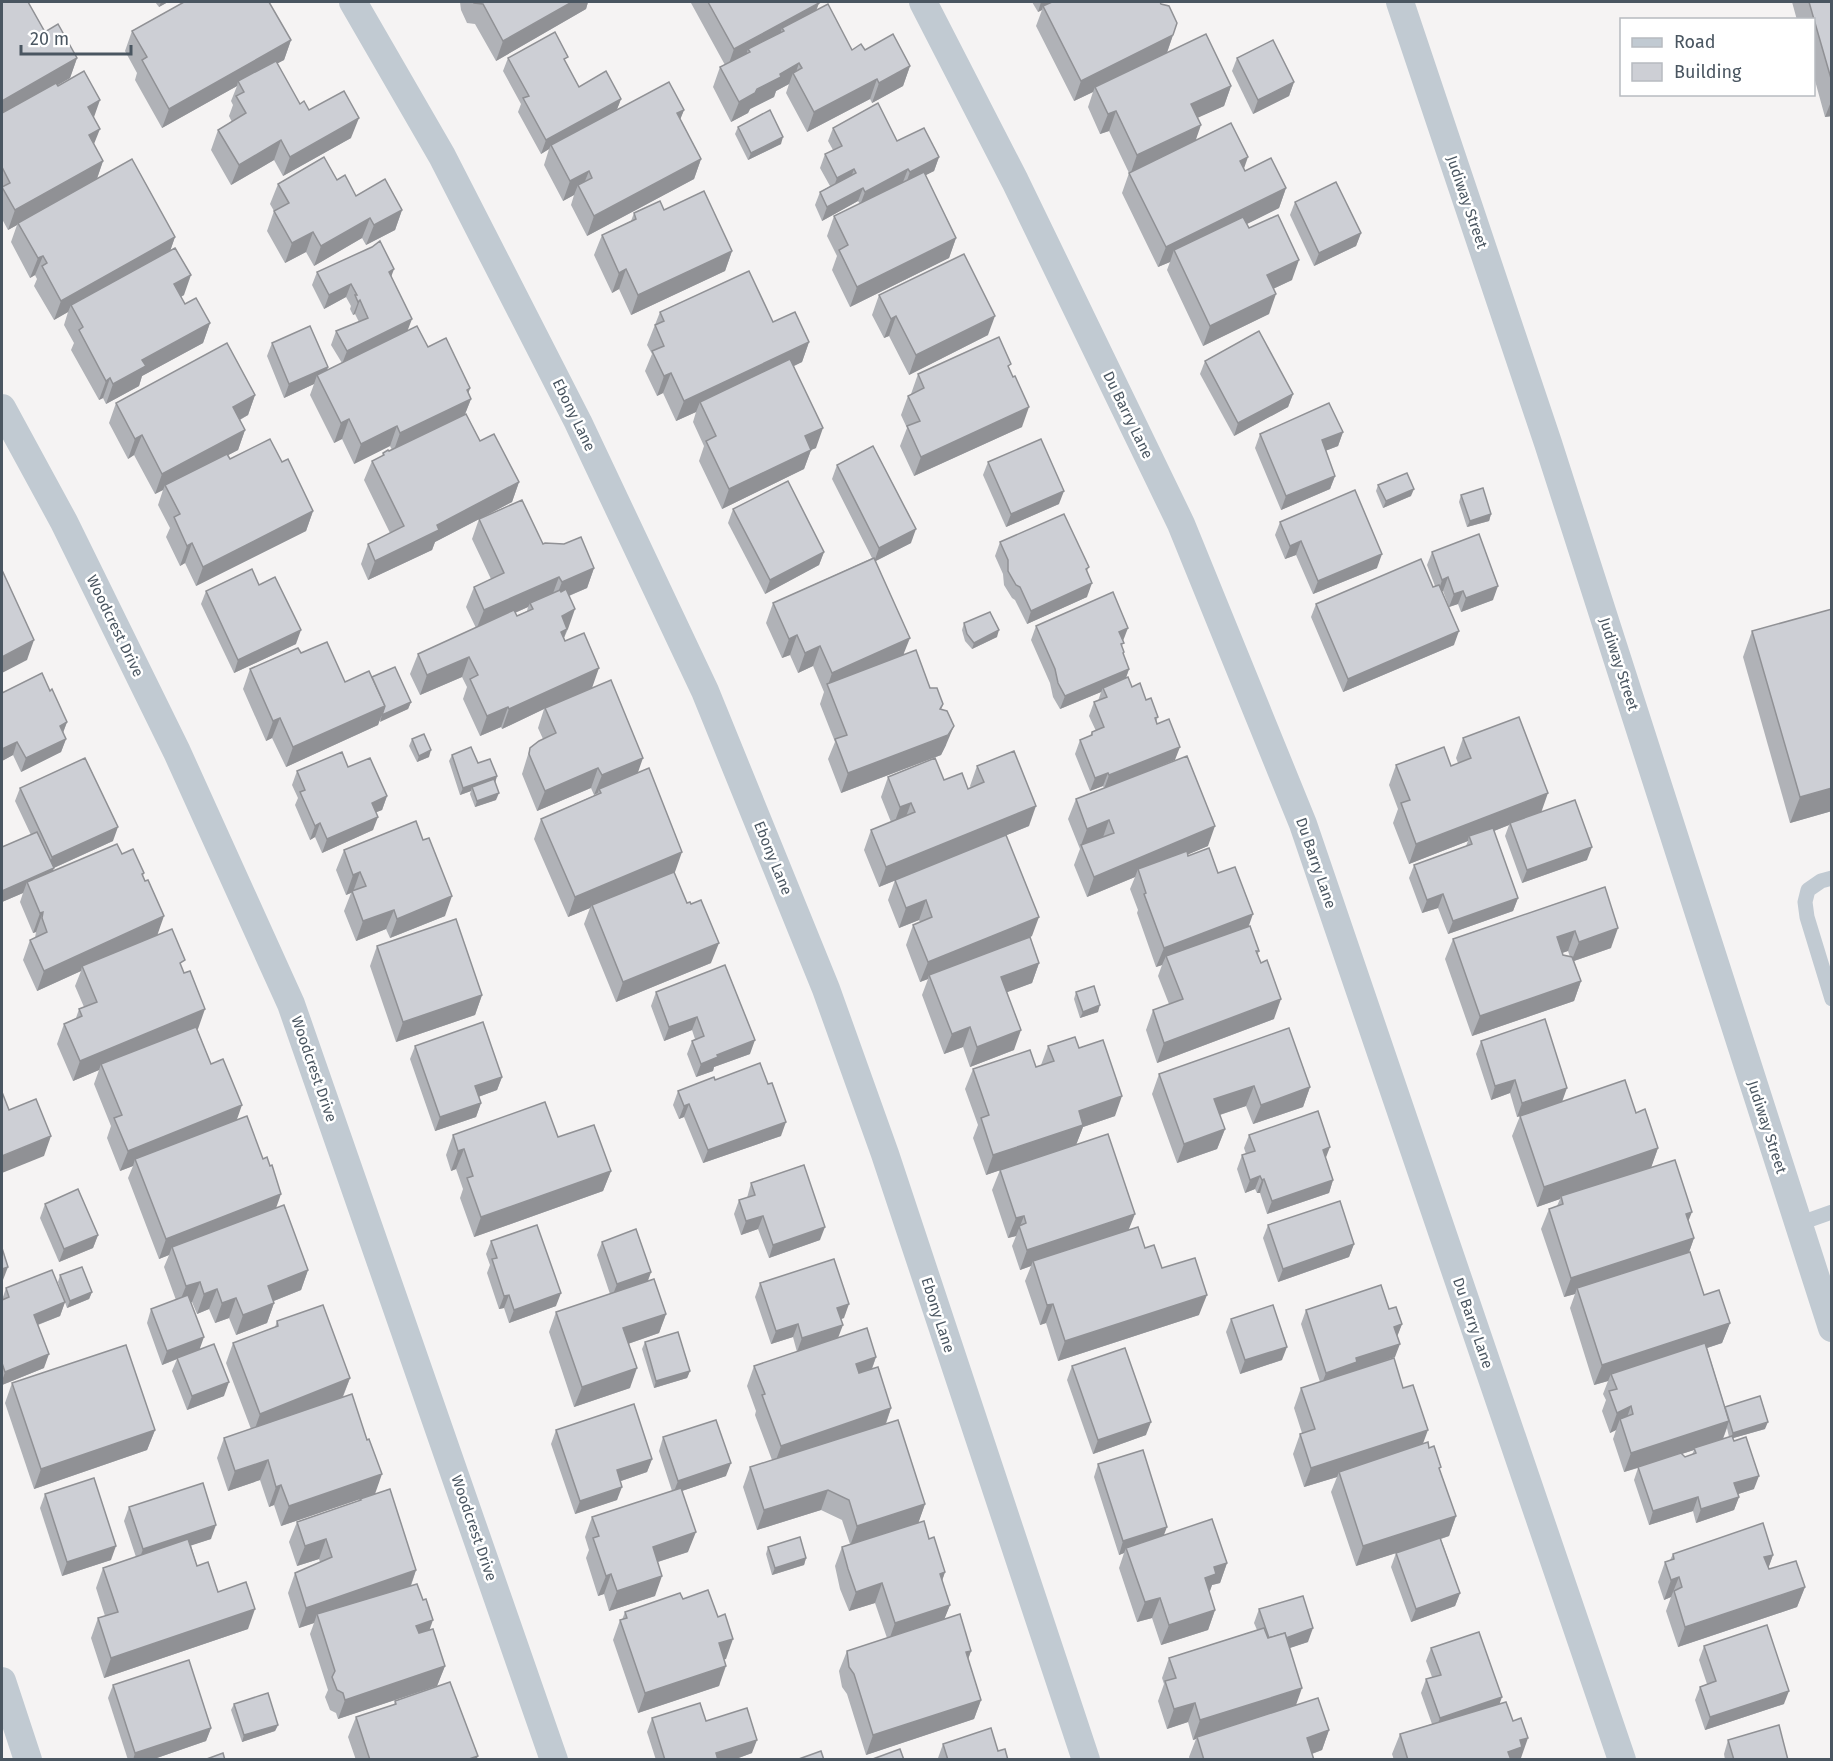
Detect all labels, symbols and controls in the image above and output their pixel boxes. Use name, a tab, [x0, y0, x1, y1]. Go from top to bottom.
scale bar	[21, 18, 130, 56]
legend	[1620, 18, 1815, 96]
text: 20 m	[30, 28, 69, 50]
text: Road	[1674, 31, 1716, 53]
text: Building	[1674, 61, 1742, 83]
street label: Judiway Street	[1443, 153, 1491, 251]
street label: Du Barry Lane	[1099, 368, 1157, 462]
street label: Ebony Lane	[549, 376, 599, 454]
street label: Woodcrest Drive	[83, 572, 147, 680]
street label: Judiway Street	[1595, 615, 1643, 713]
street label: Du Barry Lane	[1292, 815, 1340, 911]
street label: Ebony Lane	[750, 818, 796, 898]
street label: Woodcrest Drive	[287, 1014, 341, 1124]
street label: Judiway Street	[1743, 1078, 1791, 1176]
street label: Ebony Lane	[917, 1275, 959, 1355]
street label: Du Barry Lane	[1449, 1275, 1497, 1371]
street label: Woodcrest Drive	[447, 1473, 501, 1583]

